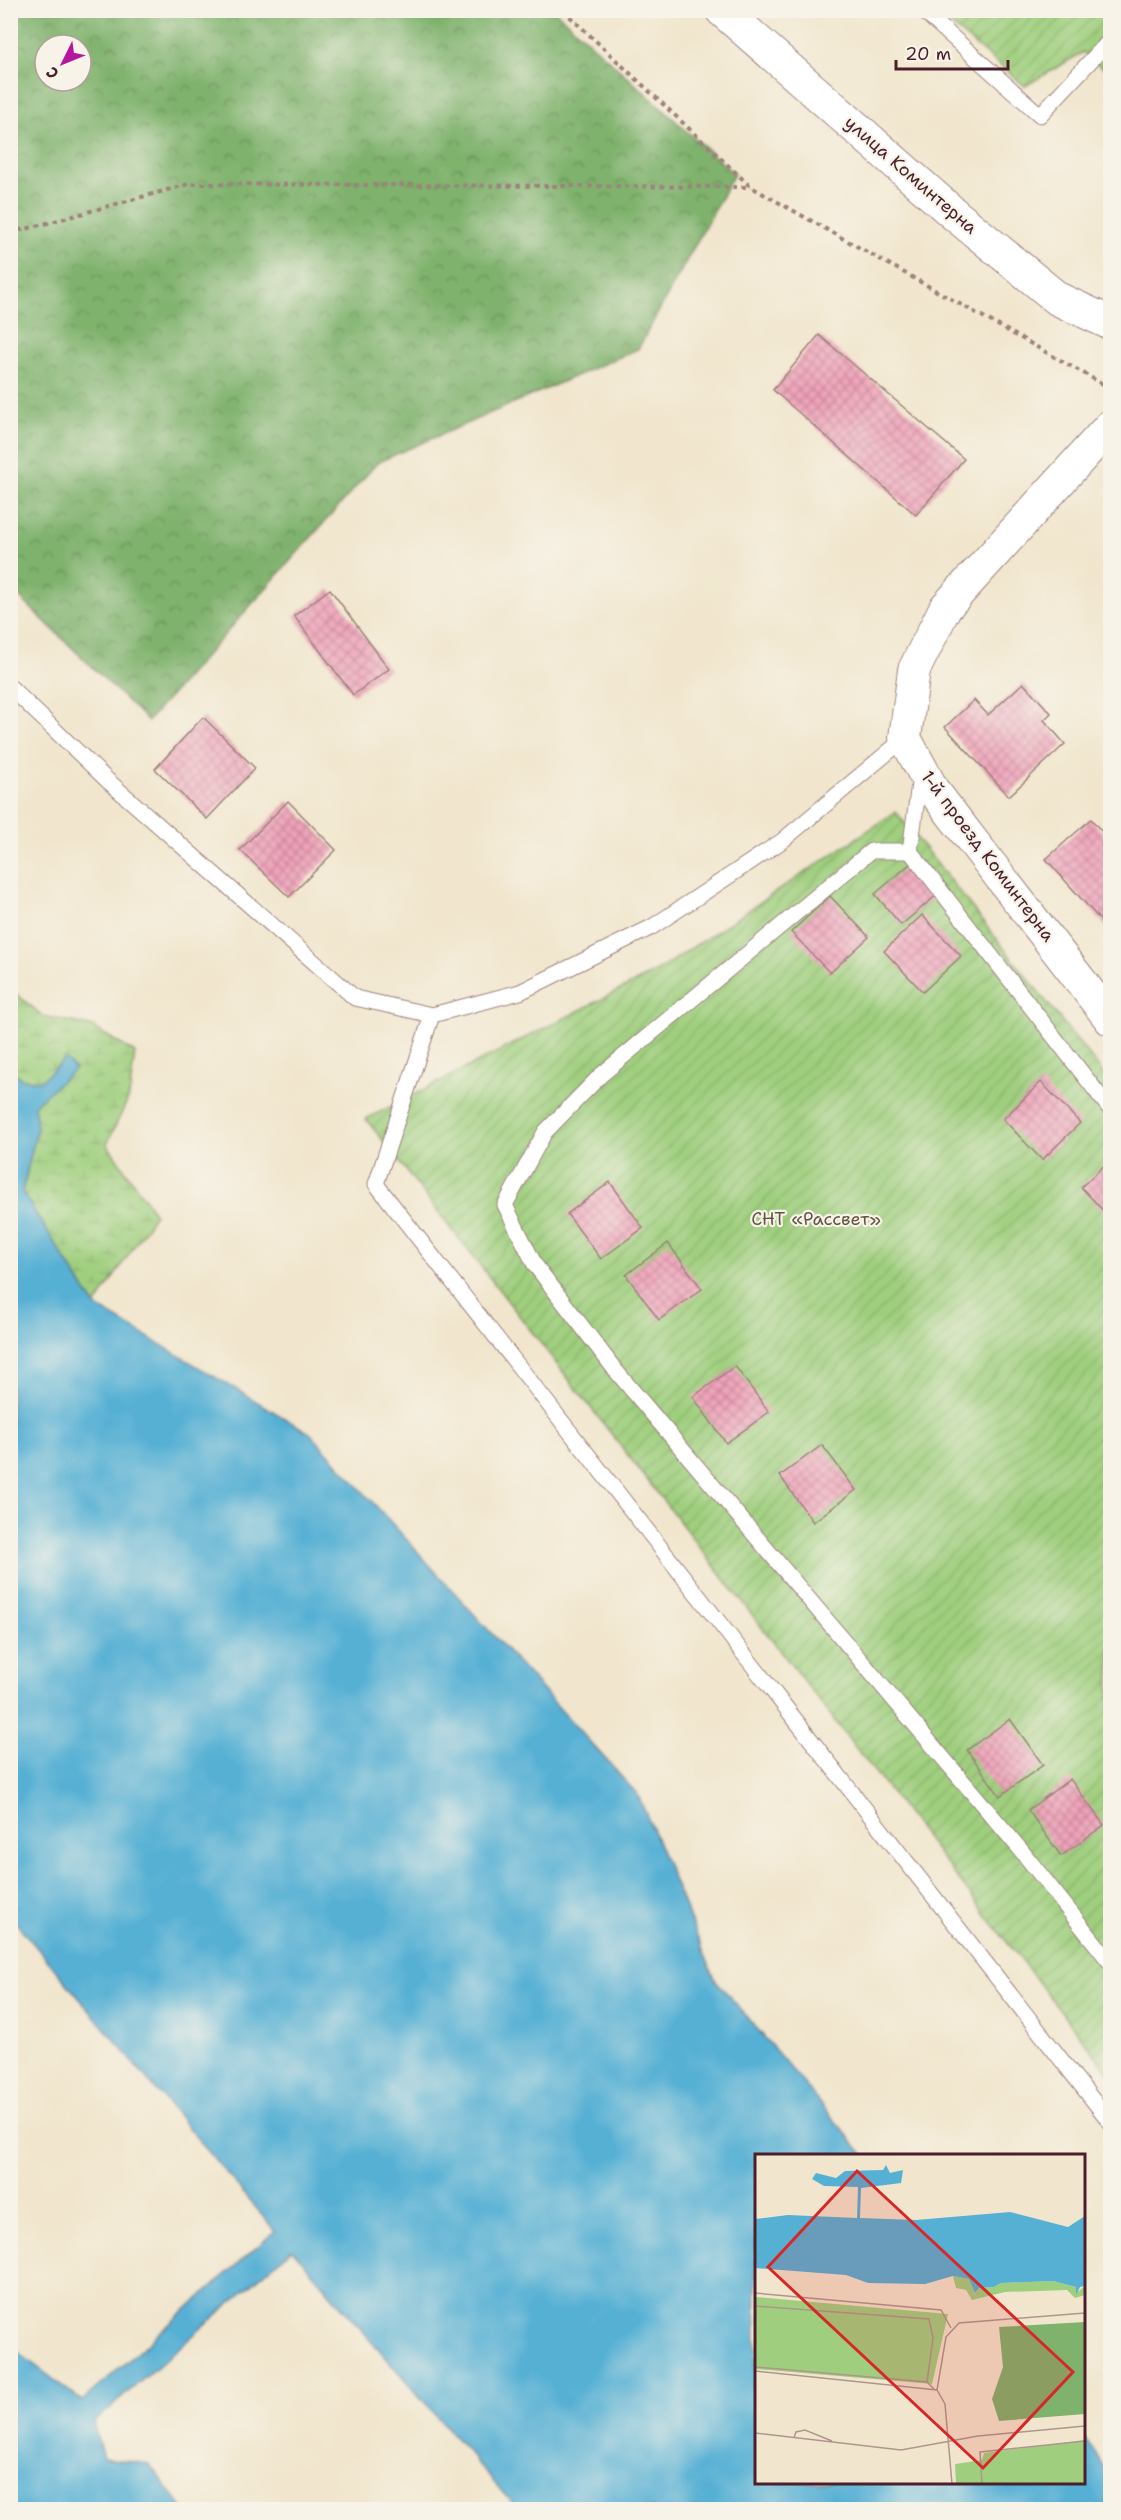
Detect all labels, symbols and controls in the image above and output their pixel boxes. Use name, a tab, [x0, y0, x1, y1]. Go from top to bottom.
north arrow	[33, 33, 93, 93]
scale bar	[896, 33, 1008, 71]
text: 20 m	[905, 42, 951, 66]
text: С	[41, 62, 63, 84]
street label: улица Коминтерна	[839, 111, 983, 239]
street label: 1-й проезд Коминтерна	[916, 766, 1060, 946]
park label: СНТ «Рассвет»	[751, 1207, 881, 1231]
inset map	[755, 2154, 1085, 2484]

